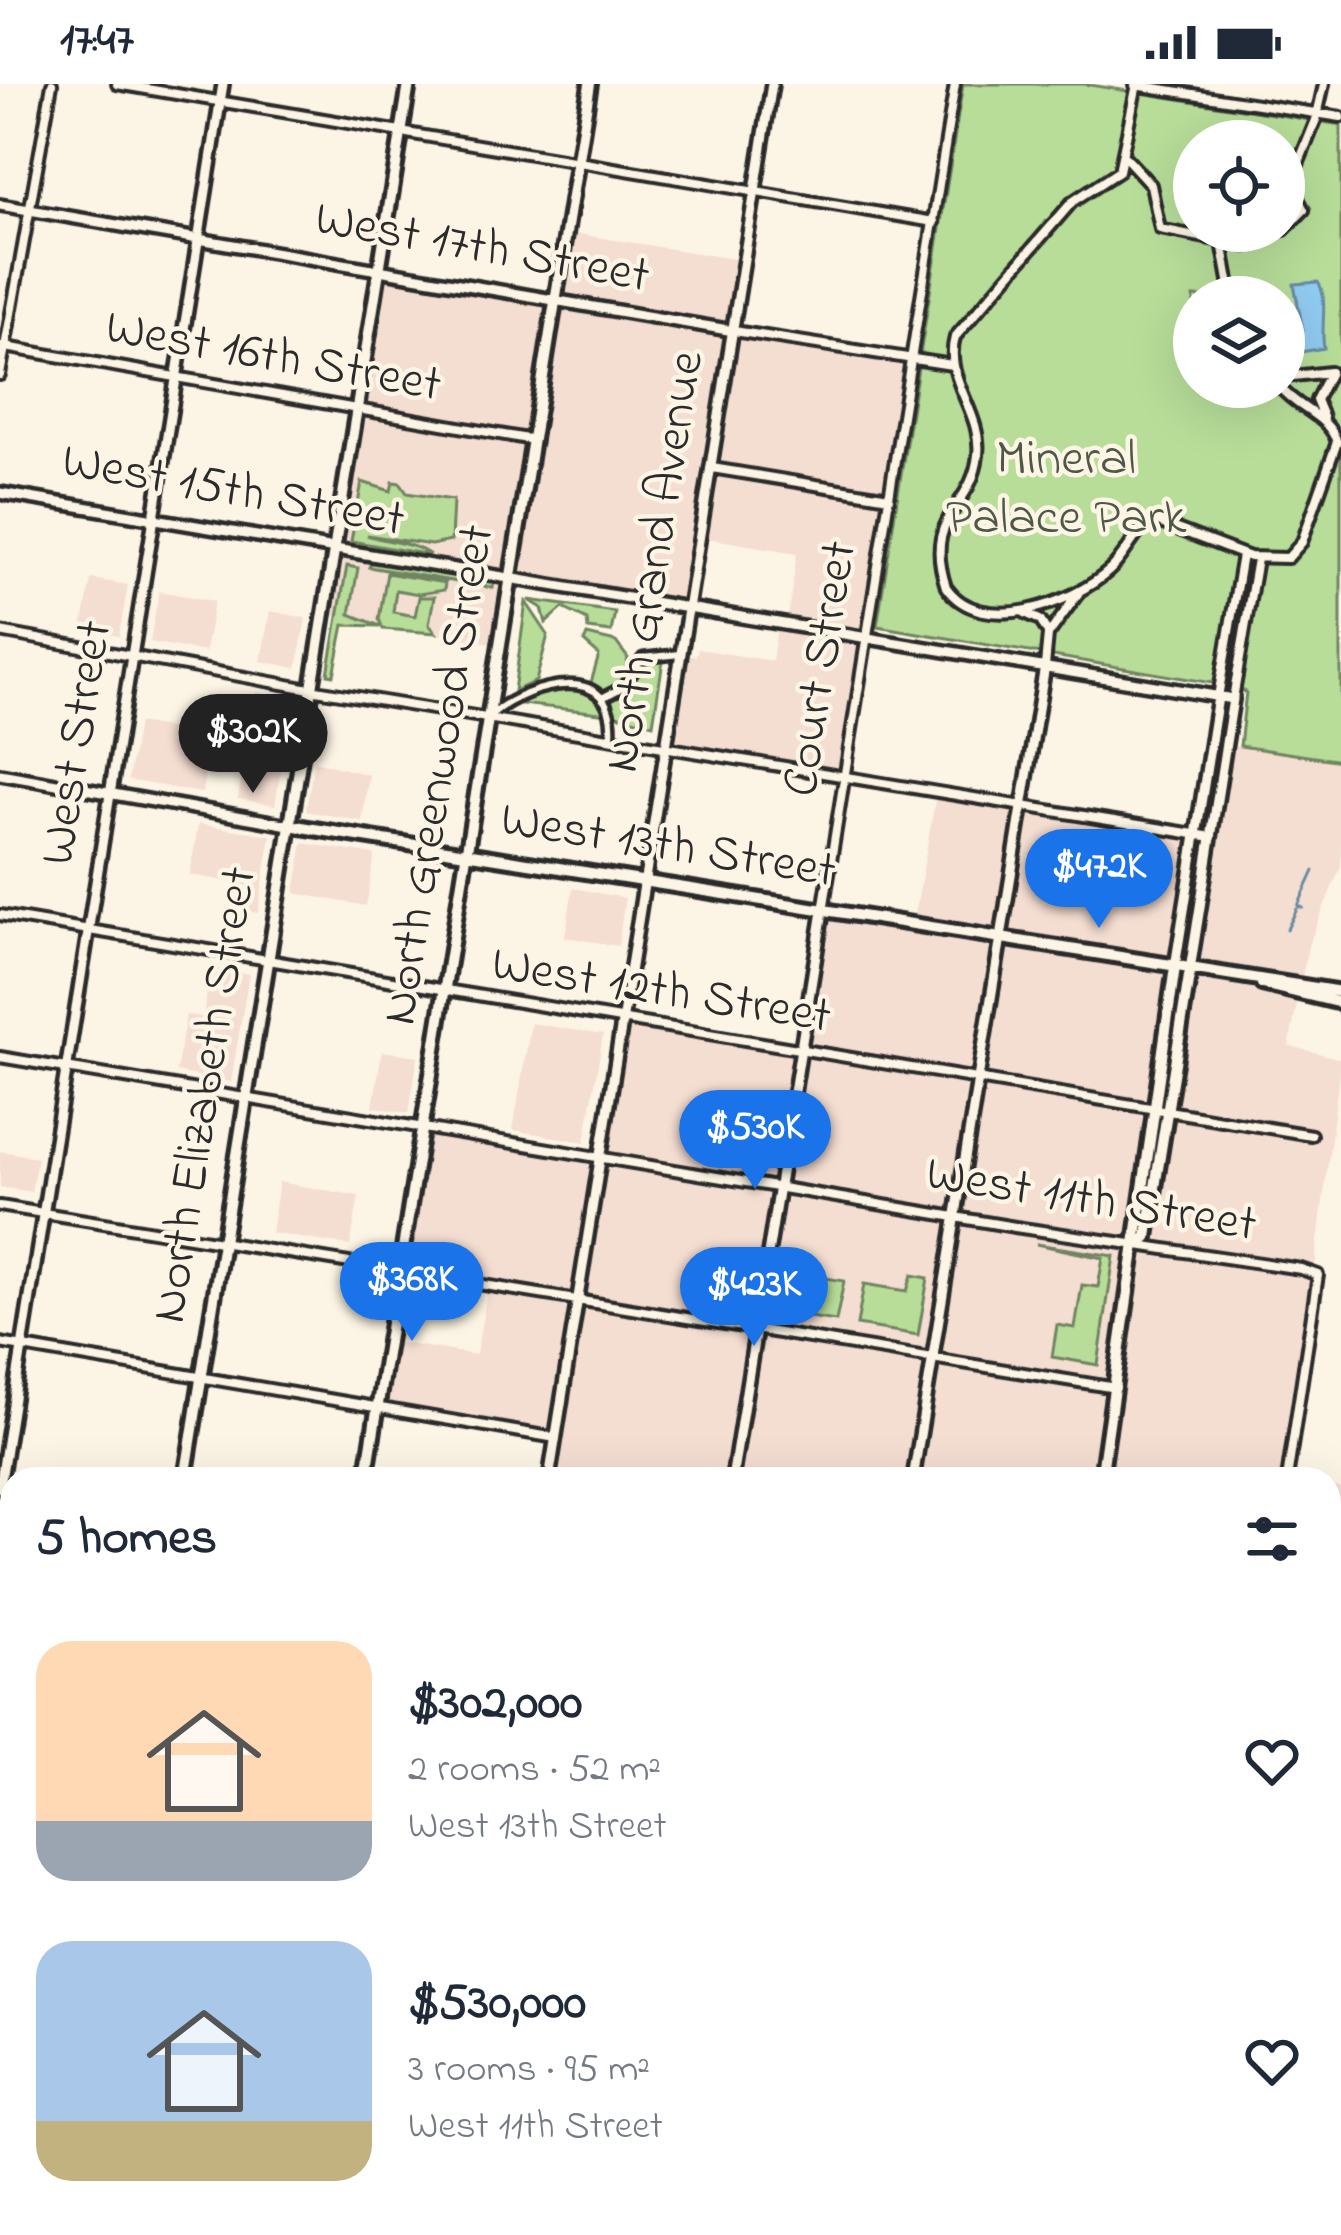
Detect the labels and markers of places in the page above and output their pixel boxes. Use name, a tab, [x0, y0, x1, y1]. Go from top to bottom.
pin: $302K	[169, 694, 337, 796]
pin: $472K	[1015, 829, 1183, 931]
pin: $530K	[671, 1090, 839, 1192]
pin: $368K	[328, 1242, 496, 1344]
pin: $423K	[670, 1247, 838, 1349]

